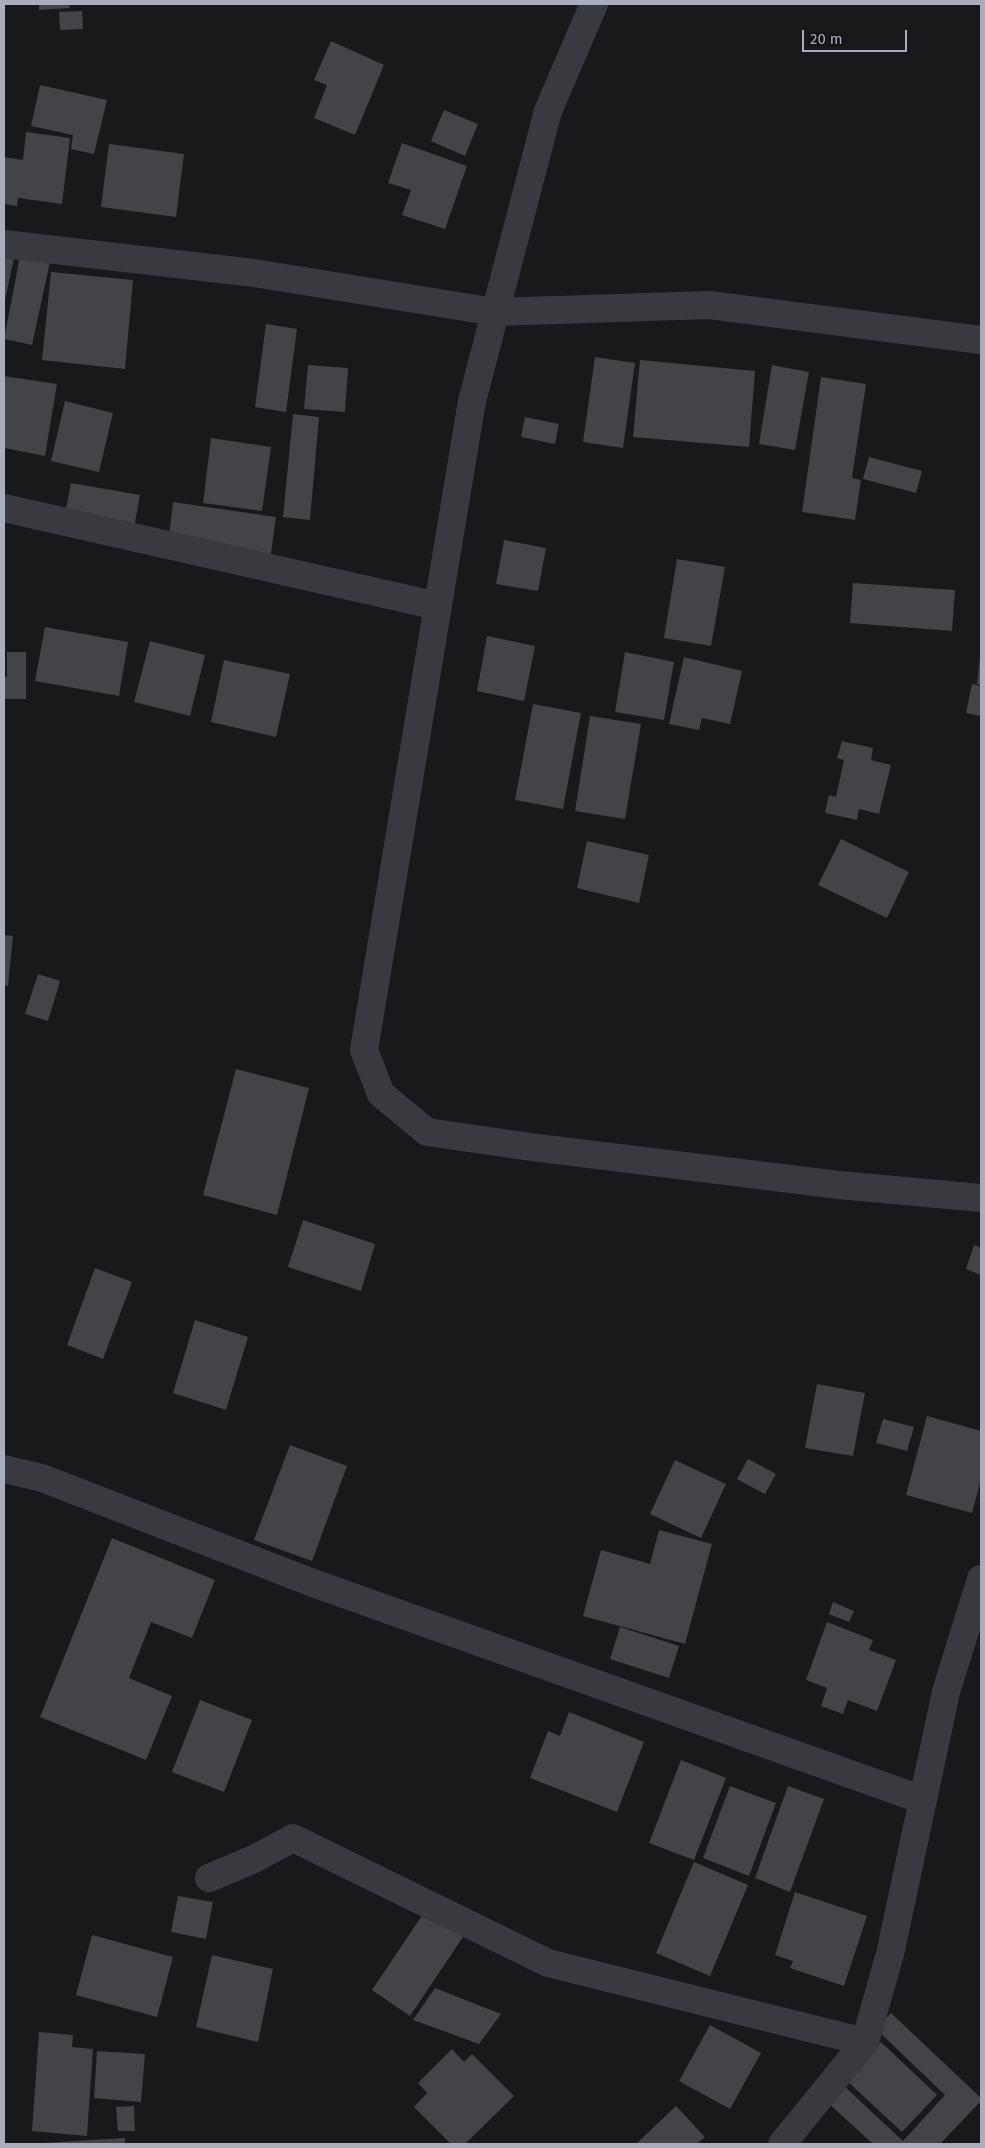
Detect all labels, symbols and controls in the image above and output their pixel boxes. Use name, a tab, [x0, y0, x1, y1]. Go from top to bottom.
scale bar	[805, 20, 910, 52]
text: 20 m	[810, 30, 843, 48]

